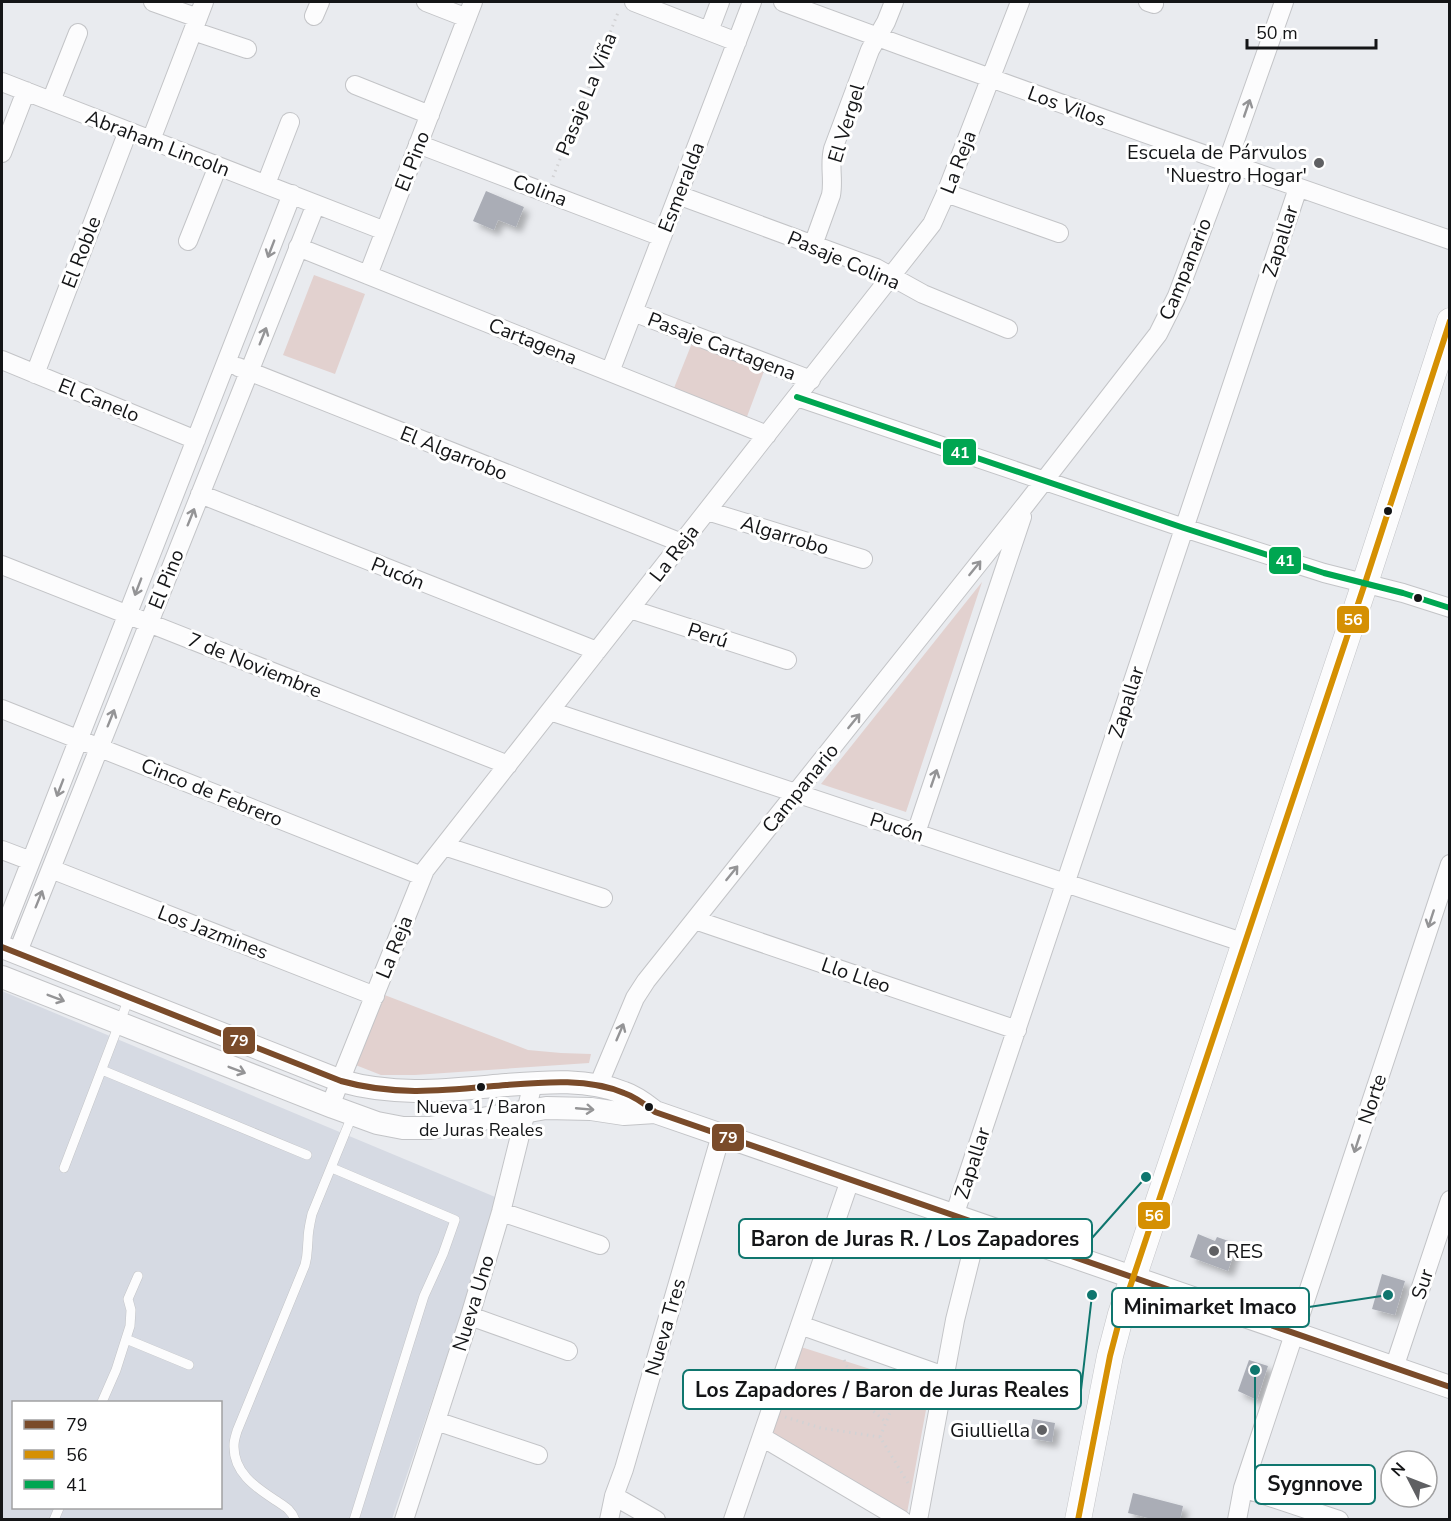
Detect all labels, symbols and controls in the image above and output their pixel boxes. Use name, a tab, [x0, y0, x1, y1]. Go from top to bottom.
scale bar	[1247, 12, 1376, 50]
text: 50 m	[1256, 21, 1298, 45]
street label: Pasaje La Viña	[550, 29, 623, 160]
street label: El Vergel	[822, 80, 871, 166]
street label: Los Vilos	[1024, 80, 1110, 133]
one-way arrow	[1242, 99, 1253, 118]
street label: Abraham Lincoln	[82, 104, 234, 183]
street label: El Pino	[389, 127, 436, 195]
street label: La Reja	[934, 127, 983, 198]
street label: Esmeralda	[652, 138, 711, 236]
place label: Escuela de Párvulos 'Nuestro Hogar'	[1127, 139, 1307, 189]
marker: Escuela de Párvulos 'Nuestro Hogar'	[1312, 156, 1326, 170]
street label: Colina	[509, 168, 571, 213]
street label: Zapallar	[1256, 202, 1305, 281]
street label: El Roble	[55, 212, 108, 292]
street label: Campanario	[1153, 214, 1218, 324]
street label: Pasaje Colina	[783, 225, 904, 296]
one-way arrow	[265, 239, 276, 258]
street label: Pasaje Cartagena	[644, 306, 800, 387]
street label: Cartagena	[484, 311, 581, 371]
one-way arrow	[258, 327, 269, 346]
street label: El Canelo	[54, 372, 143, 429]
street label: El Algarrobo	[396, 420, 512, 487]
line badge: 41	[942, 438, 977, 466]
text: 41	[950, 442, 970, 464]
unlabelled marker	[1382, 505, 1394, 517]
one-way arrow	[186, 509, 197, 527]
street label: Algarrobo	[737, 509, 832, 562]
street label: La Reja	[644, 519, 705, 588]
street label: El Pino	[142, 545, 191, 613]
line badge: 41	[1268, 546, 1302, 575]
text: 41	[1275, 550, 1295, 572]
street label: Pucón	[367, 551, 429, 596]
one-way arrow	[969, 560, 982, 576]
one-way arrow	[132, 577, 143, 596]
unlabelled marker	[1412, 592, 1424, 604]
line badge: 56	[1336, 605, 1370, 634]
text: 56	[1343, 609, 1363, 631]
street label: Perú	[684, 616, 732, 655]
street label: 7 de Noviembre	[184, 626, 326, 705]
street label: Zapallar	[1102, 663, 1151, 742]
one-way arrow	[106, 709, 117, 728]
one-way arrow	[847, 713, 860, 729]
street label: Campanario	[756, 738, 845, 839]
street label: Cinco de Febrero	[137, 752, 287, 833]
one-way arrow	[930, 769, 941, 788]
one-way arrow	[53, 778, 64, 797]
street label: Pucón	[866, 806, 927, 849]
one-way arrow	[726, 865, 739, 881]
one-way arrow	[34, 890, 45, 909]
street label: Los Jazmines	[154, 899, 272, 966]
one-way arrow	[1425, 909, 1436, 928]
street label: La Reja	[370, 912, 419, 983]
street label: Llo Lleo	[818, 951, 894, 1000]
one-way arrow	[46, 994, 65, 1005]
one-way arrow	[615, 1023, 627, 1041]
line badge: 79	[222, 1026, 256, 1055]
text: 79	[229, 1030, 249, 1052]
one-way arrow	[228, 1065, 246, 1076]
street label: Norte	[1352, 1071, 1393, 1128]
marker: Nueva 1 / Baron de Juras Reales	[475, 1081, 487, 1093]
place label: Nueva 1 / Baron de Juras Reales	[416, 1095, 546, 1142]
unlabelled marker	[643, 1101, 655, 1113]
one-way arrow	[574, 1104, 594, 1115]
line badge: 79	[711, 1123, 745, 1152]
street label: Zapallar	[948, 1124, 997, 1203]
text: 79	[718, 1127, 738, 1149]
one-way arrow	[1351, 1134, 1362, 1153]
line badge: 56	[1137, 1201, 1171, 1230]
text: 56	[1144, 1205, 1164, 1227]
callout: Baron de Juras R. / Los Zapadores	[739, 1219, 1092, 1258]
text: Baron de Juras R. / Los Zapadores	[751, 1225, 1079, 1253]
place label: RES	[1226, 1238, 1263, 1265]
marker: RES	[1207, 1244, 1221, 1258]
street label: Nueva Uno	[446, 1252, 501, 1355]
street label: Sur	[1405, 1265, 1440, 1303]
street label: Nueva Tres	[639, 1275, 692, 1379]
callout: Minimarket Imaco	[1112, 1288, 1309, 1327]
text: Minimarket Imaco	[1123, 1293, 1297, 1321]
callout: Los Zapadores / Baron de Juras Reales	[683, 1370, 1081, 1409]
text: Los Zapadores / Baron de Juras Reales	[695, 1376, 1069, 1404]
legend	[12, 1401, 222, 1509]
text: 79	[66, 1413, 88, 1437]
place label: Giulliella	[950, 1417, 1030, 1444]
marker: Giulliella	[1035, 1423, 1049, 1437]
text: 56	[66, 1443, 88, 1467]
north arrow	[1379, 1449, 1439, 1509]
text: N	[1386, 1458, 1411, 1481]
callout: Sygnnove	[1255, 1465, 1375, 1504]
text: Sygnnove	[1267, 1470, 1363, 1498]
text: 41	[66, 1473, 88, 1497]

